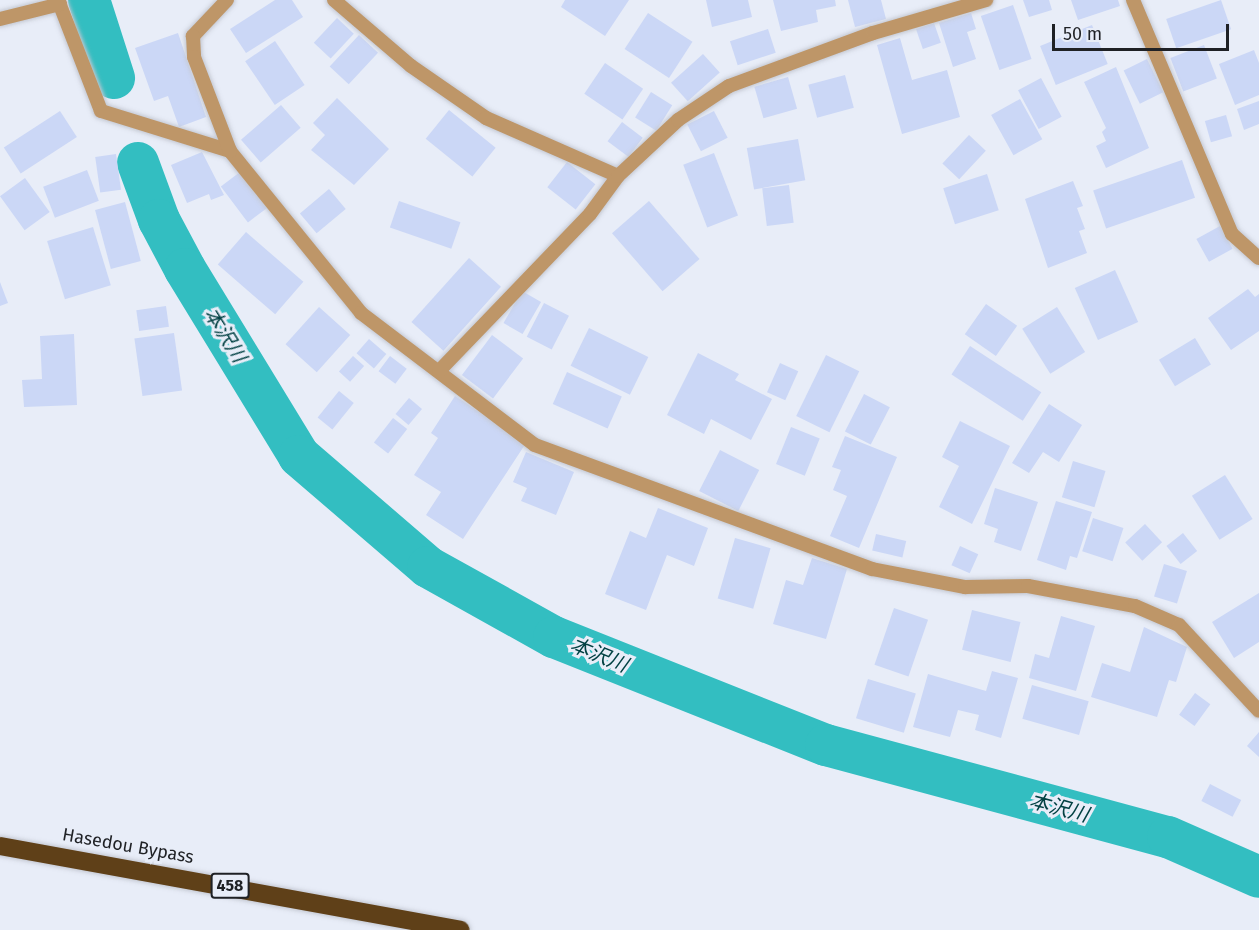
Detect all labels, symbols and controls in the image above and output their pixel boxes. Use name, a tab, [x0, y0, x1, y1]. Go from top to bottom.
scale bar	[1055, 12, 1232, 50]
text: 50 m	[1063, 23, 1102, 45]
water label: 本沢川	[199, 303, 251, 367]
water label: 本沢川	[567, 633, 631, 677]
water label: 本沢川	[1027, 789, 1091, 827]
street label: Hasedou Bypass	[61, 824, 195, 868]
road number: 458	[210, 873, 250, 899]

